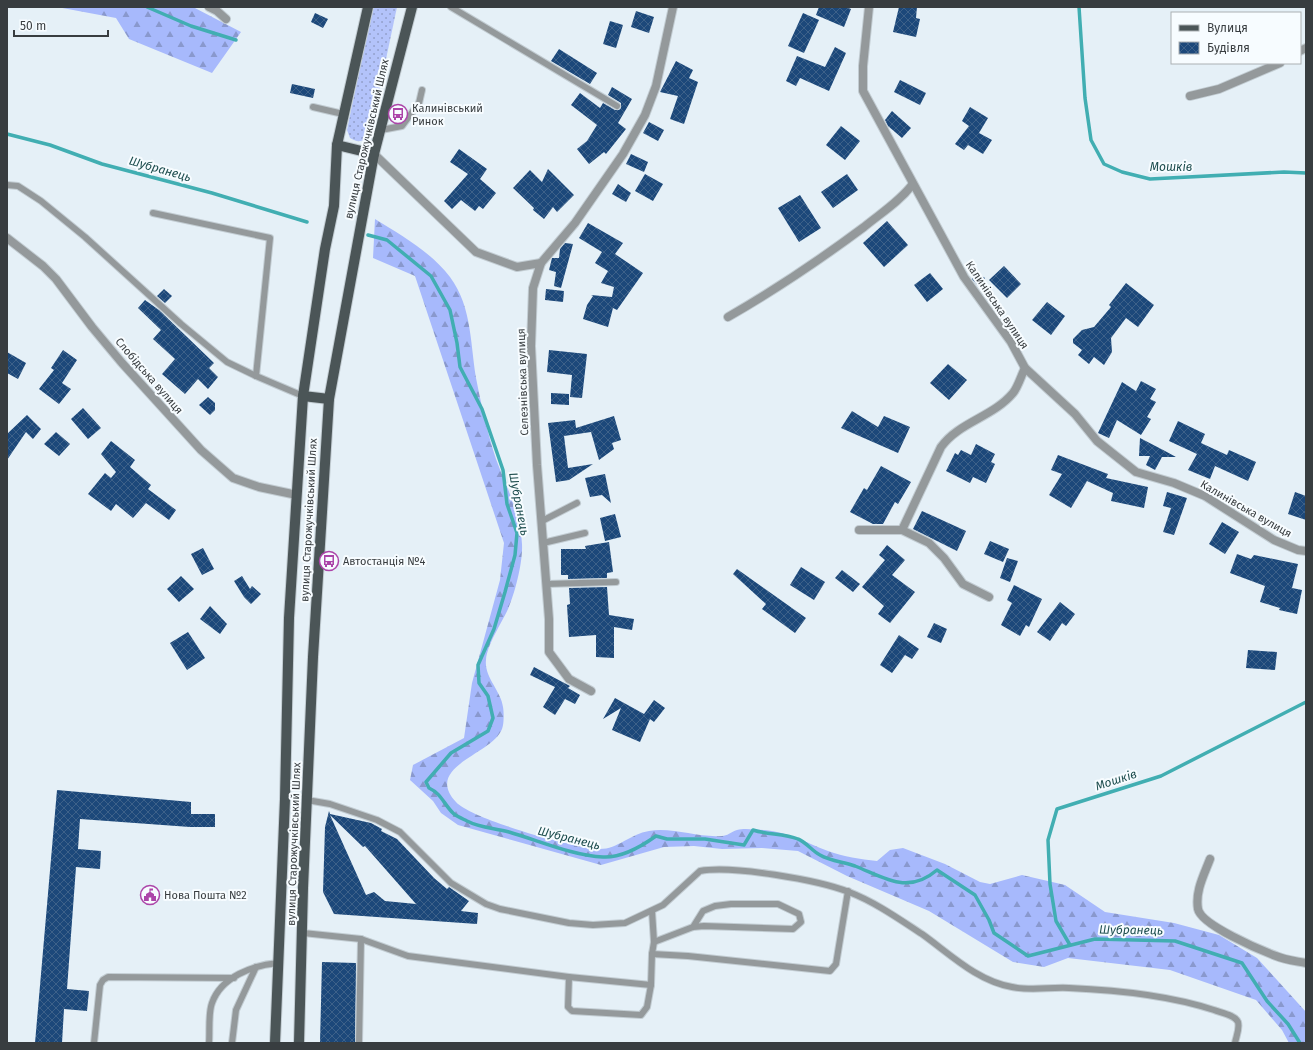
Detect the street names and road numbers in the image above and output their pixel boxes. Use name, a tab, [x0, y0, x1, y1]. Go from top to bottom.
street label: вулиця Старожучківський Шлях	[342, 57, 392, 220]
street label: Калинівська вулиця	[963, 259, 1031, 351]
street label: Селезнівська вулиця	[515, 328, 531, 436]
street label: Слобідська вулиця	[112, 335, 186, 417]
street label: вулиця Старожучківський Шлях	[298, 437, 320, 602]
street label: Калинівська вулиця	[1198, 478, 1294, 540]
street label: вулиця Старожучківський Шлях	[285, 761, 303, 926]

